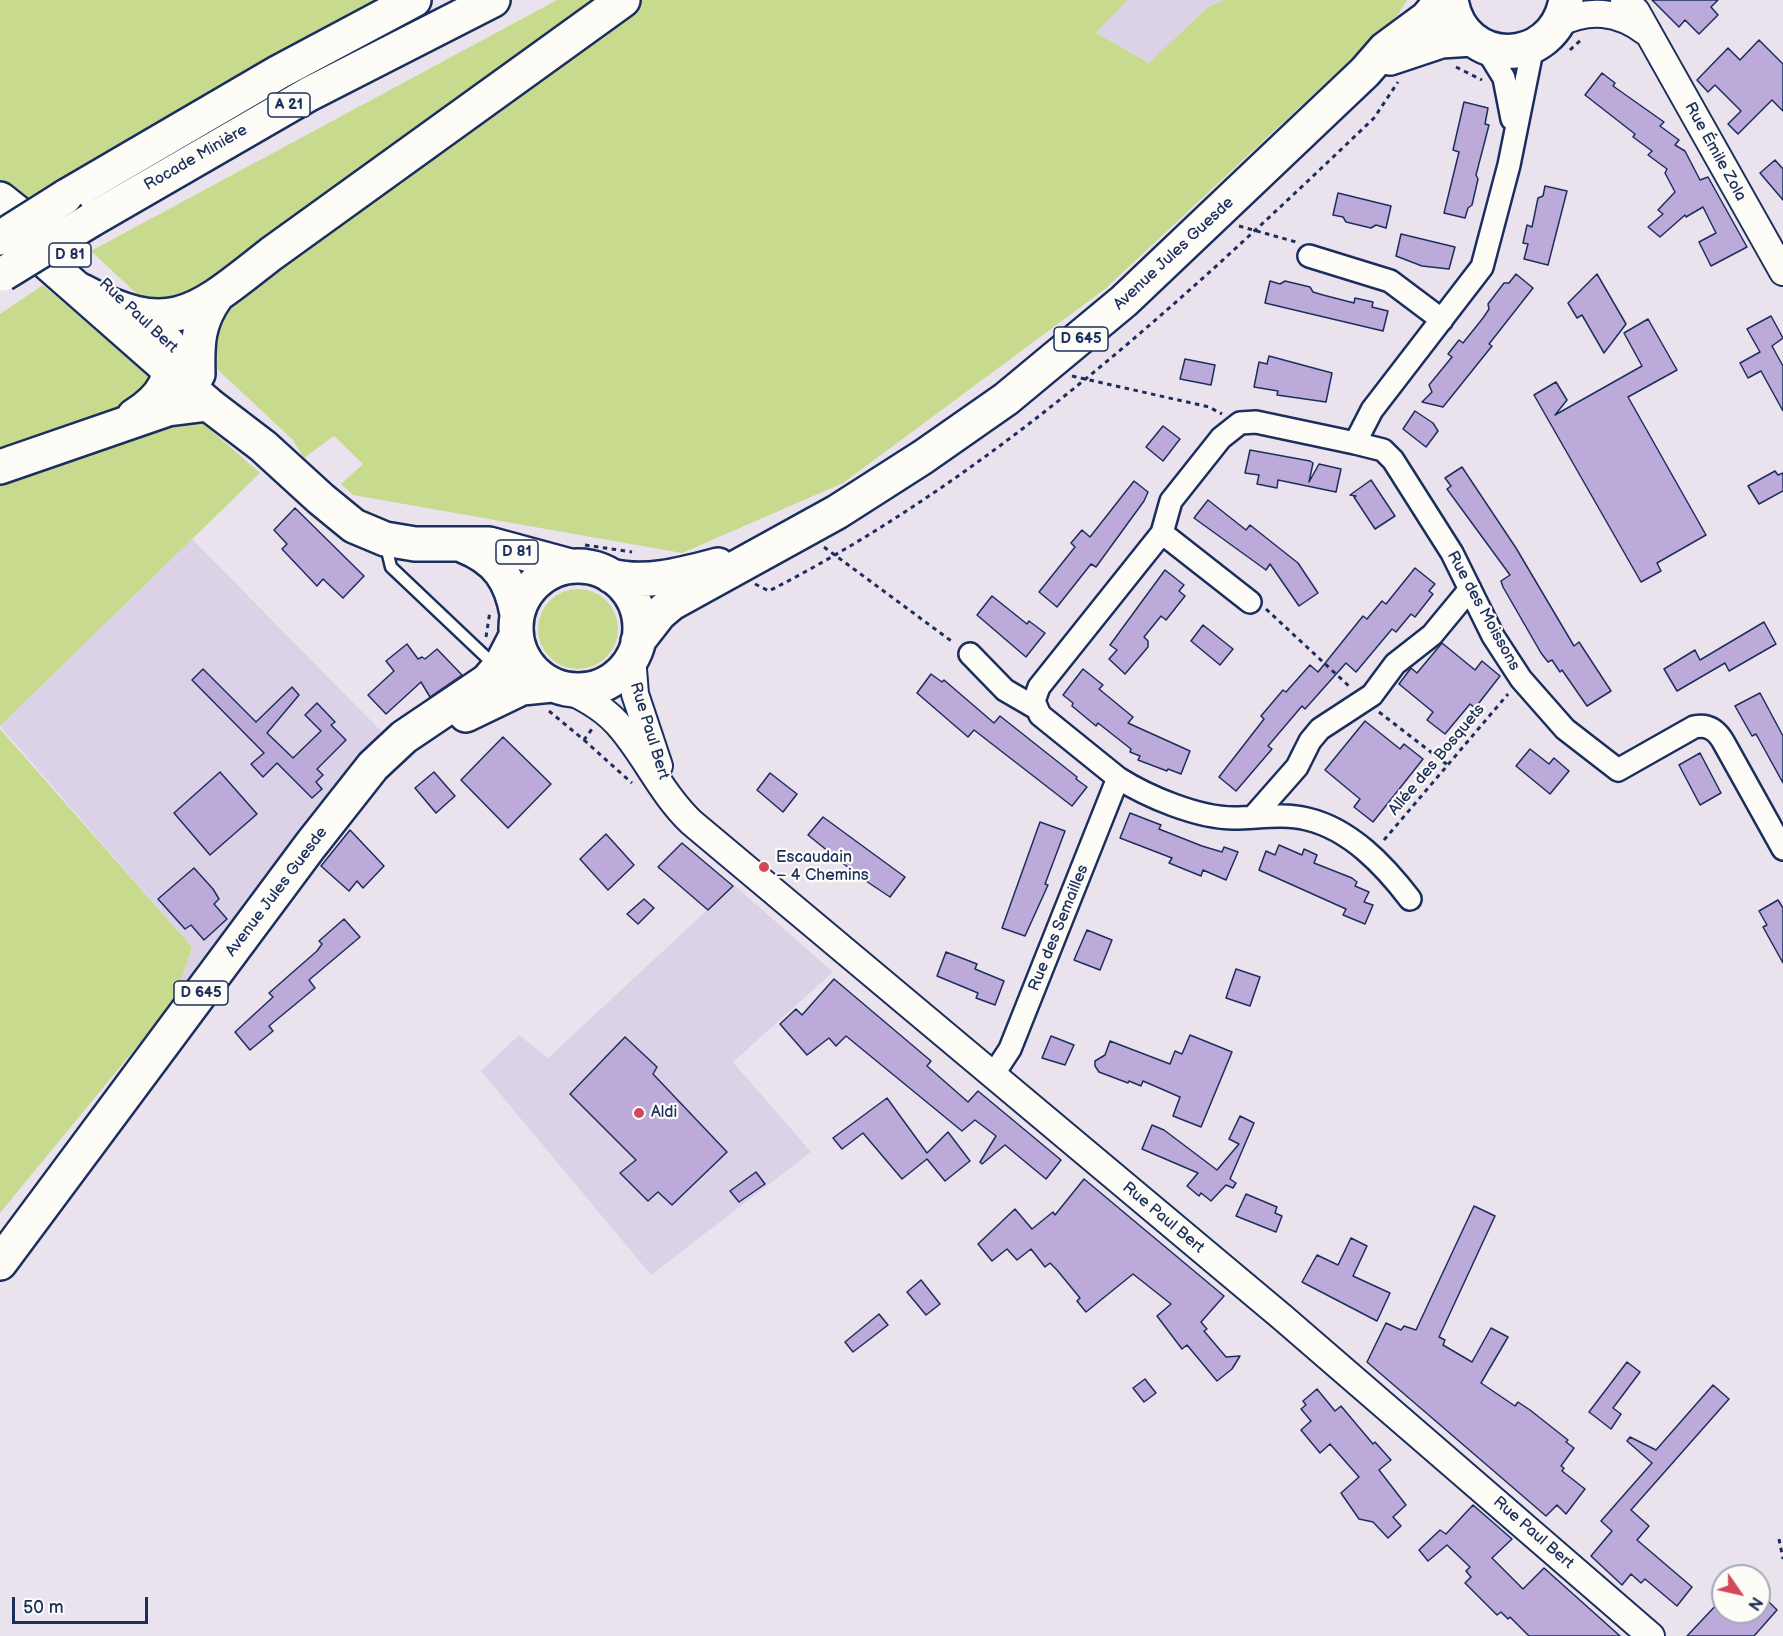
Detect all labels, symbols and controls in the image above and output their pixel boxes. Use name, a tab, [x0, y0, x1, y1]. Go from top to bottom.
road number: A 21	[268, 93, 310, 117]
street label: Rue Émile Zola	[1680, 99, 1750, 205]
street label: Rocade Minière	[141, 121, 251, 195]
street label: Avenue Jules Guesde	[1110, 193, 1238, 315]
road number: D 81	[49, 243, 91, 267]
street label: Rue Paul Bert	[95, 275, 181, 357]
road number: D 645	[1054, 327, 1108, 351]
road number: D 81	[496, 540, 538, 564]
street label: Rue des Moissons	[1442, 548, 1524, 674]
street label: Rue Paul Bert	[625, 680, 673, 782]
street label: Allée des Bosquets	[1385, 700, 1489, 820]
street label: Avenue Jules Guesde	[222, 823, 332, 961]
place label: Escaudain – 4 Chemins	[776, 848, 869, 886]
marker: Escaudain – 4 Chemins	[757, 860, 771, 874]
street label: Rue des Semailles	[1025, 862, 1093, 994]
road number: D 645	[174, 981, 228, 1005]
place label: Aldi	[651, 1103, 677, 1123]
marker: Aldi	[632, 1106, 646, 1120]
street label: Rue Paul Bert	[1118, 1178, 1208, 1258]
street label: Rue Paul Bert	[1489, 1493, 1577, 1573]
north arrow	[1711, 1564, 1771, 1624]
scale bar	[15, 1585, 152, 1623]
text: N	[1743, 1593, 1766, 1614]
text: 50 m	[23, 1597, 64, 1618]

